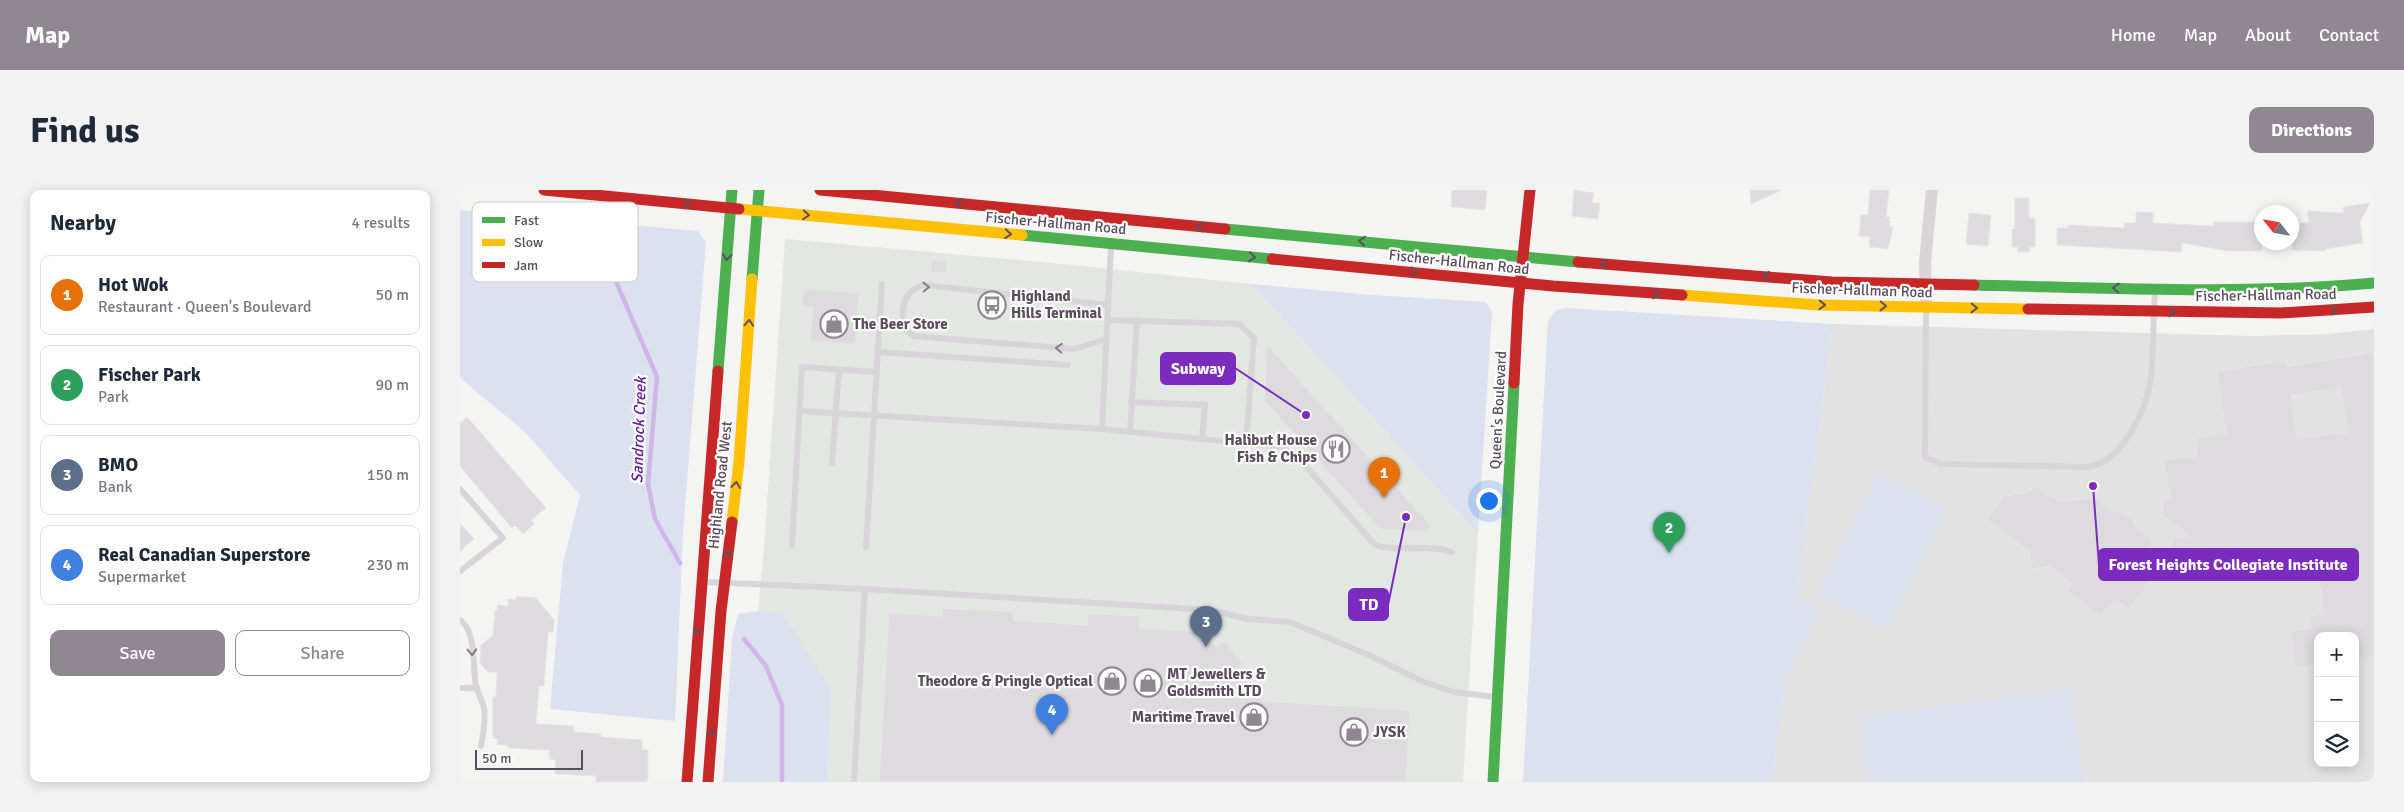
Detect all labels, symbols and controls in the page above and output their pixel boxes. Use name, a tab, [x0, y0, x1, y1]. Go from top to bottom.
text: Map	[25, 20, 70, 50]
text: Home	[2111, 24, 2156, 46]
text: Map	[2184, 24, 2217, 46]
text: About	[2245, 24, 2291, 46]
text: Contact	[2319, 24, 2379, 46]
button: Directions	[2249, 107, 2374, 153]
text: Find us	[30, 109, 140, 152]
one-way arrow	[683, 198, 691, 209]
one-way arrow	[955, 198, 963, 209]
legend	[472, 202, 638, 282]
north arrow	[2254, 205, 2299, 250]
street label: Fischer-Hallman Road	[985, 208, 1127, 238]
text: Nearby	[50, 210, 116, 236]
one-way arrow	[802, 210, 810, 221]
text: Fast	[514, 212, 539, 229]
text: 4 results	[351, 213, 410, 233]
one-way arrow	[1196, 221, 1204, 232]
one-way arrow	[1005, 228, 1013, 239]
text: Slow	[514, 234, 543, 251]
one-way arrow	[1358, 236, 1366, 247]
street label: Fischer-Hallman Road	[1388, 246, 1530, 278]
one-way arrow	[1248, 251, 1256, 262]
one-way arrow	[722, 253, 733, 261]
text: Jam	[514, 257, 538, 274]
one-way arrow	[1600, 258, 1608, 269]
one-way arrow	[1410, 266, 1418, 277]
one-way arrow	[1762, 271, 1770, 282]
text: Hot Wok	[98, 273, 169, 297]
street label: Fischer-Hallman Road	[1791, 279, 1933, 301]
one-way arrow	[923, 282, 931, 292]
one-way arrow	[2111, 283, 2119, 293]
text: 1	[63, 285, 71, 305]
text: 50 m	[375, 285, 409, 305]
street label: Fischer-Hallman Road	[2195, 285, 2337, 305]
place label: Highland Hills Terminal	[1011, 287, 1102, 322]
one-way arrow	[1653, 289, 1661, 300]
bus stop icon: Highland Hills Terminal	[977, 290, 1007, 320]
text: Restaurant · Queen's Boulevard	[98, 297, 311, 317]
one-way arrow	[1818, 300, 1826, 310]
one-way arrow	[1880, 301, 1887, 311]
one-way arrow	[1971, 303, 1979, 313]
one-way arrow	[2331, 304, 2339, 315]
one-way arrow	[2168, 307, 2176, 317]
shop icon: The Beer Store	[819, 309, 849, 339]
place label: The Beer Store	[853, 315, 948, 333]
one-way arrow	[743, 319, 754, 327]
one-way arrow	[1055, 342, 1063, 353]
street label: Queen's Boulevard	[1486, 350, 1510, 470]
callout: Subway	[1161, 353, 1235, 384]
text: Subway	[1171, 359, 1225, 379]
text: Fischer Park	[98, 363, 201, 387]
water label: Sandrock Creek	[627, 374, 651, 484]
text: 2	[63, 375, 71, 395]
text: 90 m	[375, 375, 409, 395]
text: Park	[98, 387, 129, 407]
street label: Highland Road West	[704, 420, 736, 550]
place label: Halibut House Fish & Chips	[1224, 431, 1317, 466]
restaurant icon: Halibut House Fish & Chips	[1321, 434, 1351, 464]
text: BMO	[98, 453, 138, 477]
pin: 1	[1368, 457, 1400, 498]
text: 3	[63, 465, 71, 485]
text: 150 m	[367, 465, 409, 485]
text: Bank	[98, 477, 133, 497]
one-way arrow	[730, 480, 741, 488]
your location	[1476, 488, 1502, 514]
pin: 2	[1653, 512, 1685, 553]
text: Real Canadian Superstore	[98, 543, 311, 567]
callout: Forest Heights Collegiate Institute	[2099, 549, 2358, 580]
one-way arrow	[722, 550, 733, 558]
text: 4	[63, 555, 71, 575]
text: 230 m	[367, 555, 409, 575]
text: Forest Heights Collegiate Institute	[2108, 555, 2348, 575]
text: Supermarket	[98, 567, 186, 587]
callout: TD	[1349, 589, 1388, 620]
text: TD	[1360, 595, 1379, 615]
pin: 3	[1190, 606, 1222, 647]
one-way arrow	[693, 627, 704, 635]
button: Save	[50, 630, 225, 676]
button: Share	[235, 630, 410, 676]
map controls	[2314, 632, 2359, 767]
button: +	[2314, 632, 2359, 677]
one-way arrow	[467, 648, 478, 656]
place label: MT Jewellers & Goldsmith LTD	[1167, 665, 1266, 700]
shop icon: Theodore & Pringle Optical	[1097, 666, 1127, 696]
shop icon: MT Jewellers & Goldsmith LTD	[1133, 668, 1163, 698]
place label: Theodore & Pringle Optical	[918, 672, 1093, 690]
button: −	[2314, 677, 2359, 722]
pin: 4	[1036, 694, 1068, 735]
shop icon: Maritime Travel	[1239, 702, 1269, 732]
place label: Maritime Travel	[1132, 708, 1235, 726]
shop icon: JYSK	[1339, 717, 1369, 747]
button: layers	[2314, 722, 2359, 767]
place label: JYSK	[1373, 723, 1406, 741]
one-way arrow	[706, 729, 717, 737]
scale bar	[475, 747, 582, 770]
text: 50 m	[482, 750, 511, 767]

